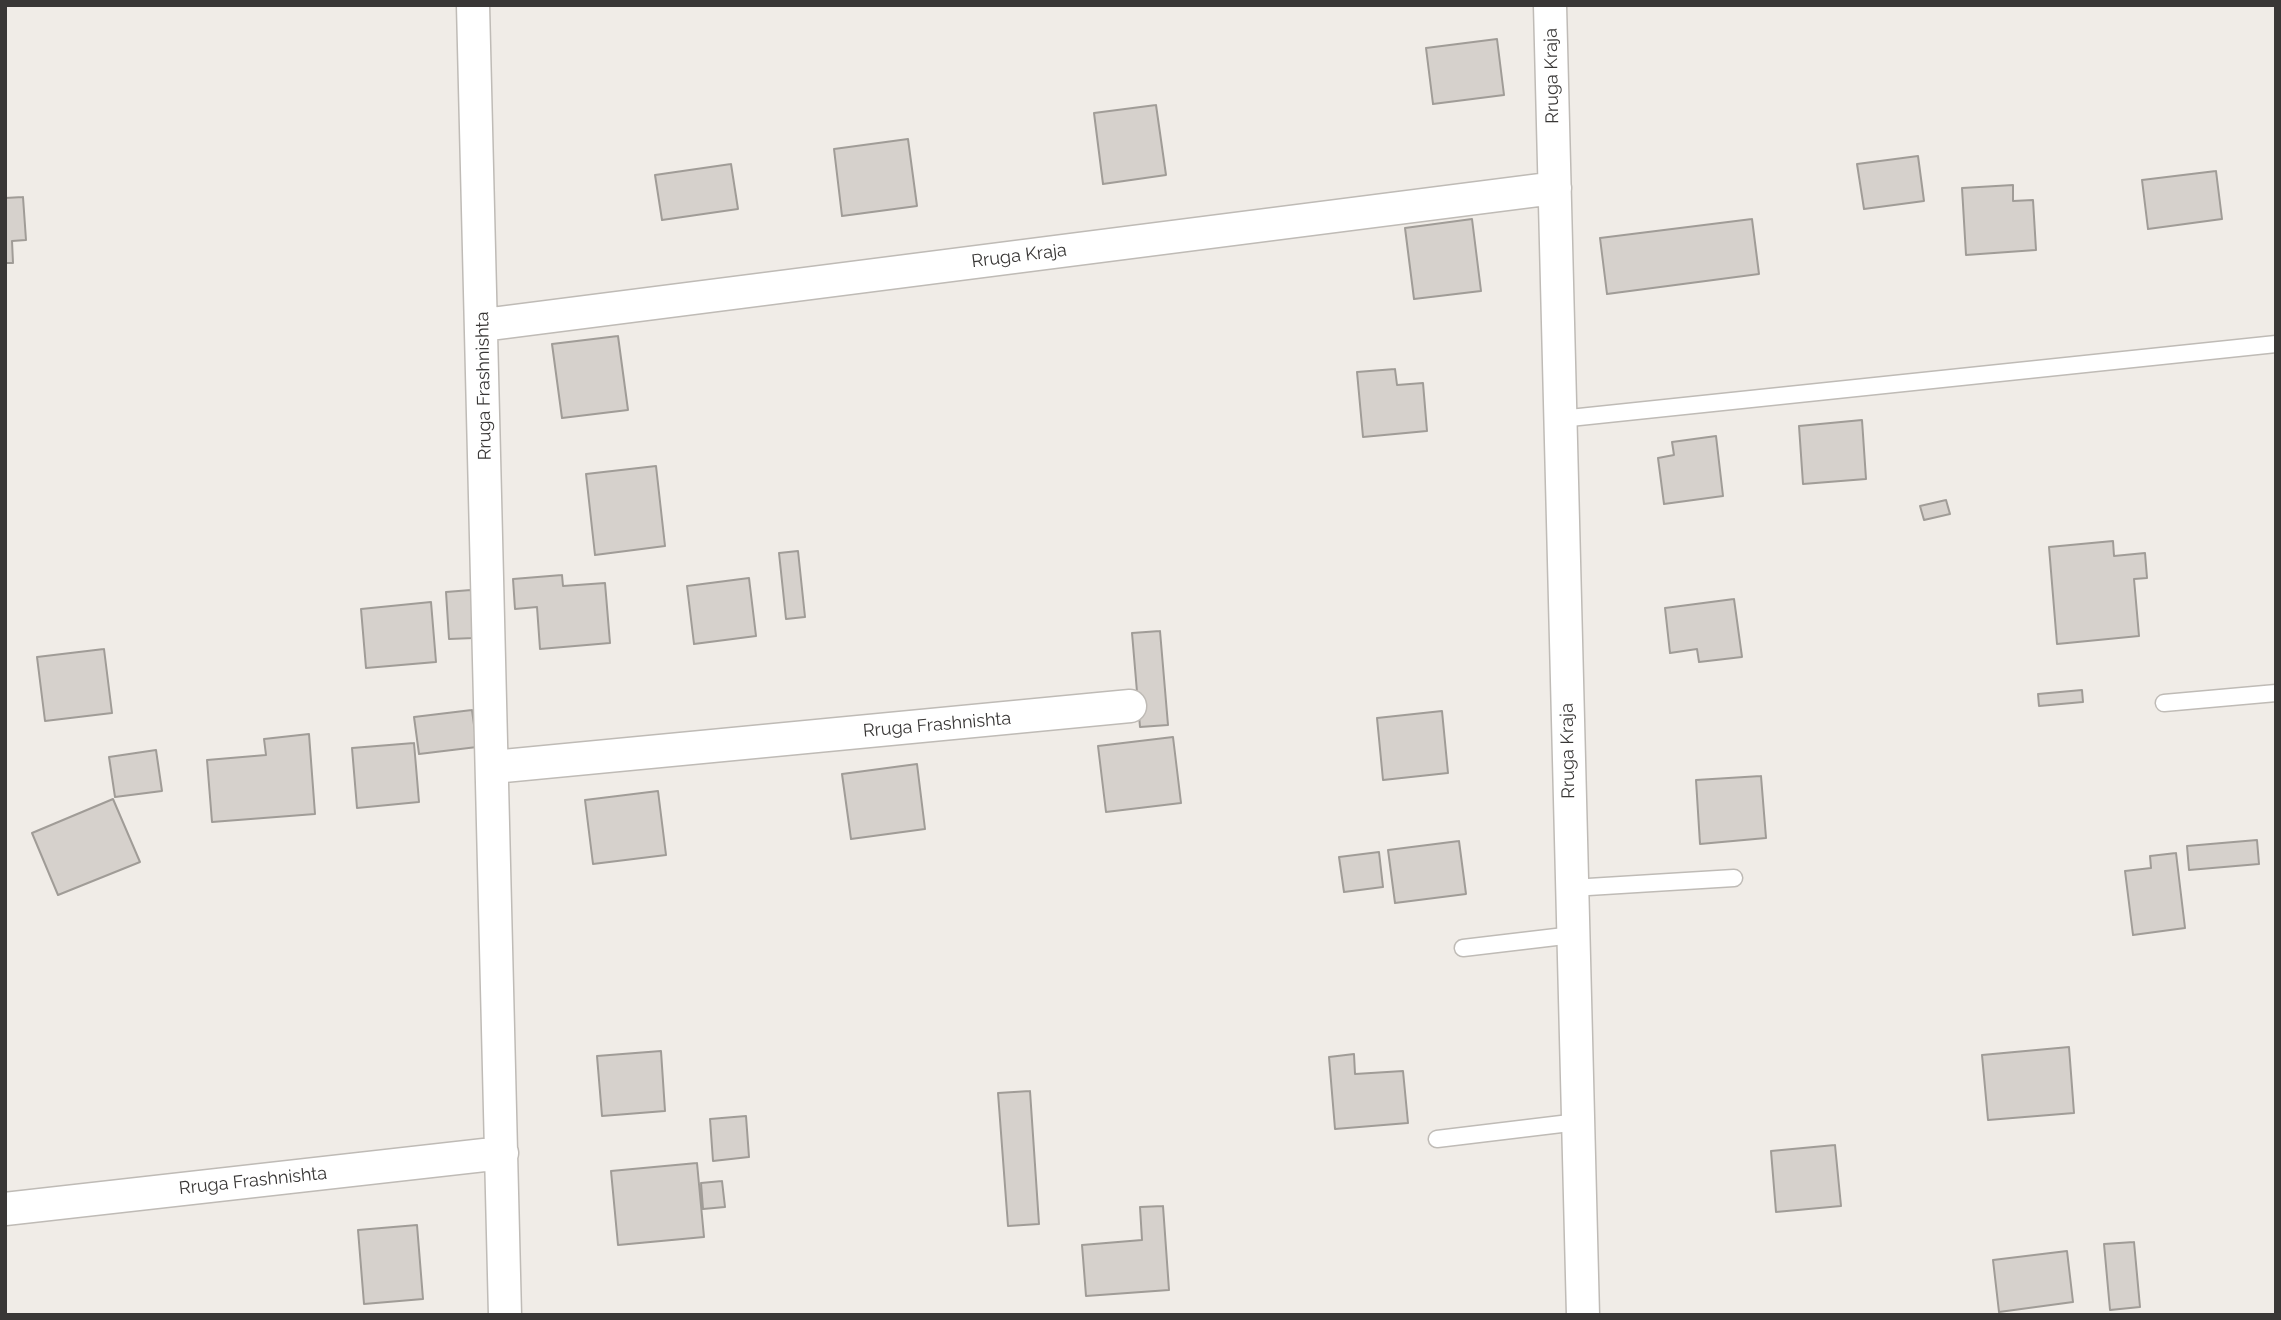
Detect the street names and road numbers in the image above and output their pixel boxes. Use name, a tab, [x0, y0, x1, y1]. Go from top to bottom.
street label: Rruga Kraja	[1540, 28, 1564, 124]
street label: Rruga Kraja	[970, 239, 1068, 273]
street label: Rruga Frashnishta	[472, 311, 496, 461]
street label: Rruga Kraja	[1556, 703, 1580, 799]
street label: Rruga Frashnishta	[862, 708, 1012, 742]
street label: Rruga Frashnishta	[178, 1162, 328, 1200]

